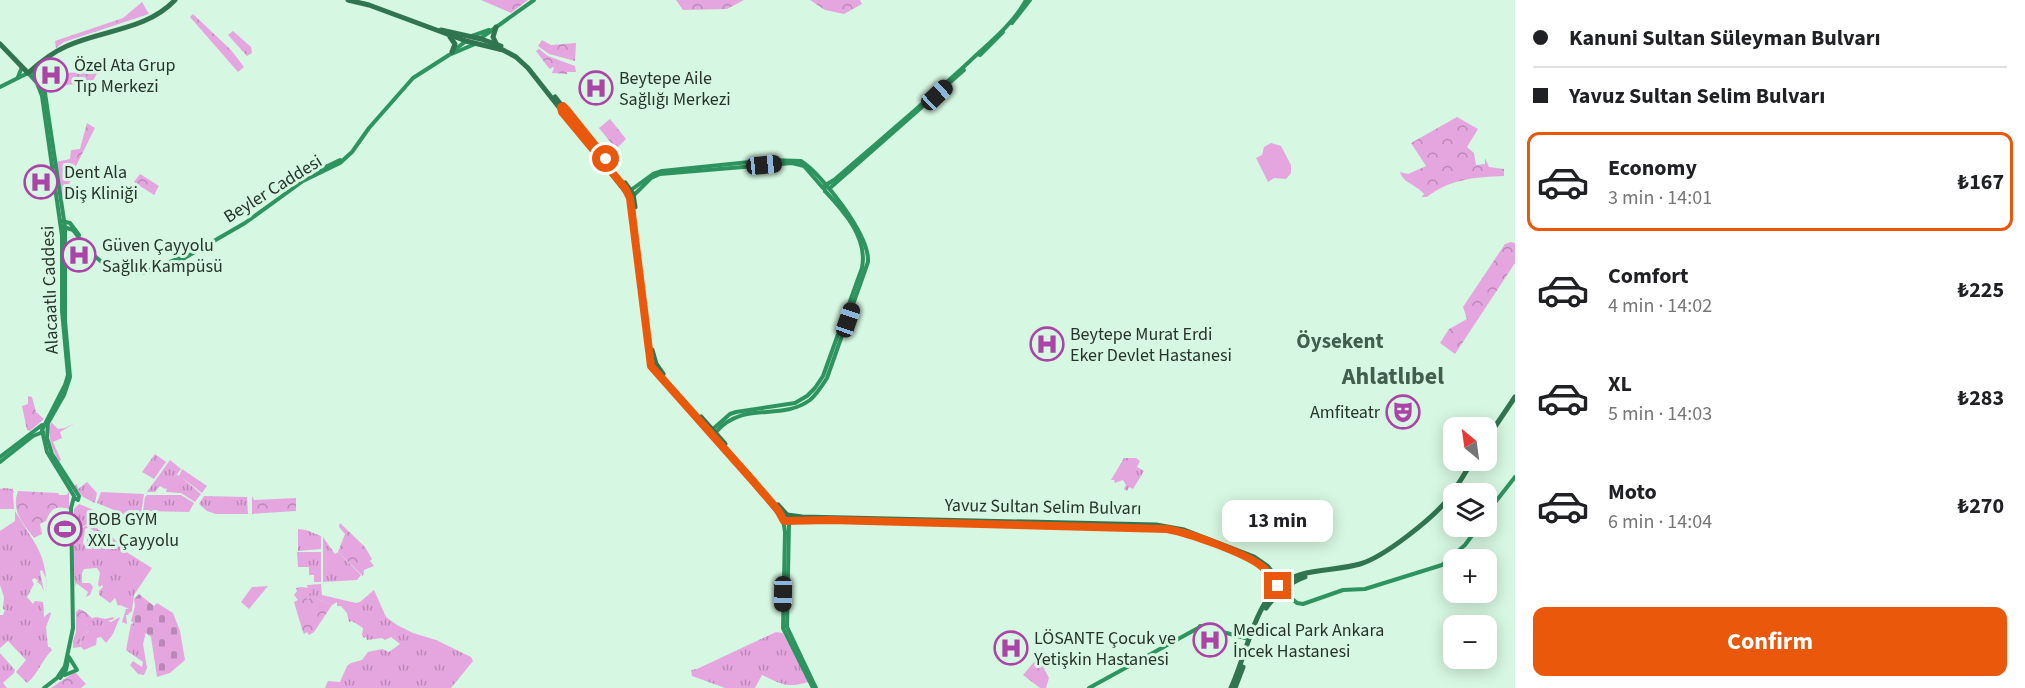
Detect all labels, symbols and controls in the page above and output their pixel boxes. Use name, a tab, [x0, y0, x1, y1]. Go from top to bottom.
text: Kanuni Sultan Süleyman Bulvarı	[1569, 22, 1881, 54]
place label: Özel Ata Grup Tıp Merkezi	[74, 53, 175, 99]
hospital icon: Özel Ata Grup Tıp Merkezi	[33, 57, 69, 93]
place label: Beytepe Aile Sağlığı Merkezi	[619, 66, 731, 112]
hospital icon: Beytepe Aile Sağlığı Merkezi	[578, 70, 614, 106]
car	[918, 76, 956, 114]
text: Yavuz Sultan Selim Bulvarı	[1569, 80, 1825, 112]
route start	[592, 145, 619, 172]
street label: Beyler Caddesi	[219, 149, 327, 229]
text: Economy	[1608, 152, 1697, 184]
car	[745, 154, 783, 176]
icon: car	[1536, 155, 1590, 209]
place label: Dent Ala Diş Kliniği	[64, 160, 138, 206]
hospital icon: Dent Ala Diş Kliniği	[23, 164, 59, 200]
text: ₺167	[1958, 166, 2004, 198]
text: 3 min · 14:01	[1608, 184, 1712, 212]
street label: Alacaatlı Caddesi	[35, 225, 65, 355]
place label: Güven Çayyolu Sağlık Kampüsü	[102, 233, 223, 279]
hospital icon: Güven Çayyolu Sağlık Kampüsü	[61, 237, 97, 273]
text: Comfort	[1608, 260, 1689, 292]
icon: car	[1536, 263, 1590, 317]
text: ₺225	[1958, 274, 2004, 306]
text: 4 min · 14:02	[1608, 292, 1712, 320]
car	[834, 300, 862, 340]
place label: Beytepe Murat Erdi Eker Devlet Hastanesi	[1070, 322, 1232, 368]
hospital icon: Beytepe Murat Erdi Eker Devlet Hastanesi	[1029, 326, 1065, 362]
district label: Öysekent	[1296, 326, 1384, 356]
district label: Ahlatlıbel	[1341, 359, 1444, 394]
text: XL	[1608, 368, 1632, 400]
icon: car	[1536, 371, 1590, 425]
text: ₺283	[1958, 382, 2004, 414]
theatre icon: Amfiteatr	[1385, 394, 1421, 430]
place label: Amfiteatr	[1310, 400, 1381, 425]
text: 5 min · 14:03	[1608, 400, 1712, 428]
north arrow	[1443, 417, 1497, 471]
map controls	[1443, 417, 1497, 669]
text: Moto	[1608, 476, 1657, 508]
icon: car	[1536, 479, 1590, 533]
button: layers	[1443, 483, 1497, 537]
text: ₺270	[1958, 490, 2004, 522]
street label: Yavuz Sultan Selim Bulvarı	[943, 493, 1142, 521]
callout: 13 min	[1222, 499, 1334, 541]
place label: BOB GYM XXL Çayyolu	[88, 507, 179, 553]
text: 13 min	[1248, 507, 1307, 535]
text: 6 min · 14:04	[1608, 508, 1712, 536]
sports icon: BOB GYM XXL Çayyolu	[47, 511, 83, 547]
button: +	[1443, 549, 1497, 603]
route end	[1264, 572, 1291, 599]
car	[774, 576, 792, 612]
button: Confirm	[1533, 607, 2007, 676]
button: −	[1443, 615, 1497, 669]
place label: Medical Park Ankara İncek Hastanesi	[1233, 618, 1384, 664]
hospital icon: Medical Park Ankara İncek Hastanesi	[1192, 622, 1228, 658]
place label: LÖSANTE Çocuk ve Yetişkin Hastanesi	[1033, 626, 1176, 672]
hospital icon: LÖSANTE Çocuk ve Yetişkin Hastanesi	[993, 630, 1029, 666]

